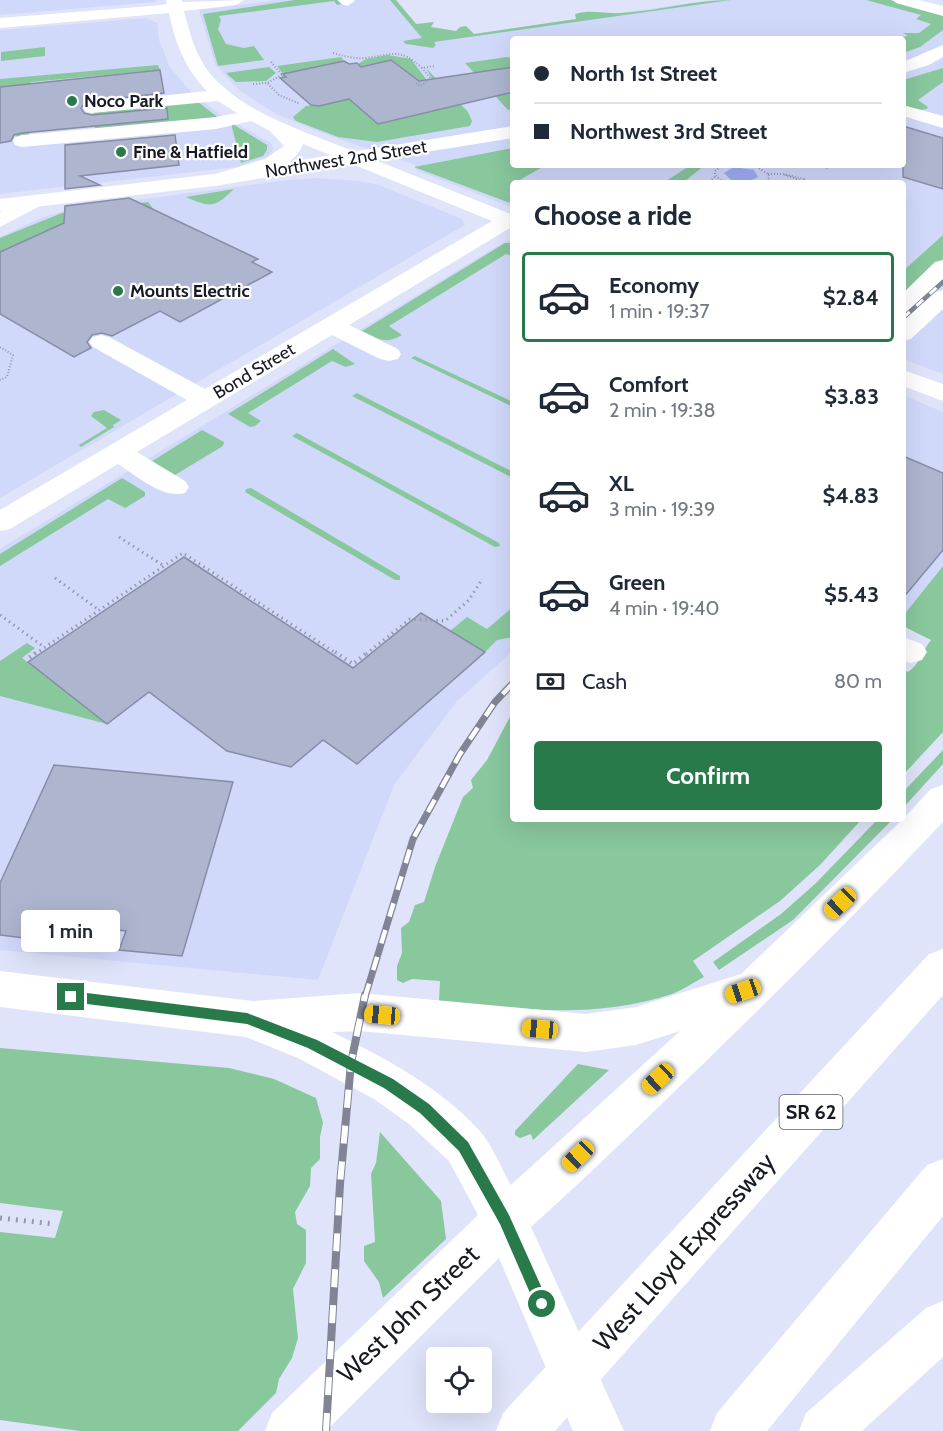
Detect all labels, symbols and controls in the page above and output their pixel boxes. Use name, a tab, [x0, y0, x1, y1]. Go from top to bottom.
text: North 1st Street	[570, 60, 717, 87]
place label: Noco Park	[84, 90, 164, 112]
marker: Noco Park	[65, 94, 79, 108]
text: Northwest 3rd Street	[570, 118, 767, 145]
street label: Northwest 2nd Street	[264, 135, 428, 183]
place label: Fine & Hatfield	[133, 141, 248, 163]
marker: Fine & Hatfield	[114, 145, 128, 159]
text: Choose a ride	[534, 199, 692, 232]
icon: car	[537, 270, 591, 324]
text: Economy	[609, 272, 699, 299]
place label: Mounts Electric	[130, 280, 250, 302]
marker: Mounts Electric	[111, 284, 125, 298]
text: $2.84	[823, 284, 879, 311]
text: 1 min · 19:37	[609, 299, 710, 323]
street label: Bond Street	[209, 338, 299, 404]
icon: car	[537, 369, 591, 423]
text: Comfort	[609, 371, 688, 398]
text: $3.83	[824, 383, 879, 410]
text: 2 min · 19:38	[609, 398, 716, 422]
icon: car	[537, 468, 591, 522]
text: XL	[609, 470, 634, 497]
text: $4.83	[823, 482, 879, 509]
text: 3 min · 19:39	[609, 497, 715, 521]
icon: car	[537, 567, 591, 621]
text: Green	[609, 569, 665, 596]
text: $5.43	[824, 581, 879, 608]
text: 4 min · 19:40	[609, 596, 719, 620]
icon: cash	[534, 665, 567, 698]
text: Cash	[582, 668, 627, 695]
text: 80 m	[834, 669, 882, 693]
button: Confirm	[534, 741, 882, 810]
car	[821, 884, 859, 922]
callout: 1 min	[22, 910, 121, 952]
text: 1 min	[48, 919, 93, 943]
car	[723, 977, 763, 1005]
route end	[57, 983, 84, 1010]
car	[363, 1004, 401, 1026]
car	[521, 1018, 559, 1040]
car	[639, 1060, 677, 1098]
road number: SR 62	[780, 1095, 842, 1129]
car	[559, 1137, 597, 1175]
street label: West Lloyd Expressway	[586, 1146, 782, 1358]
street label: West John Street	[331, 1238, 486, 1389]
route start	[528, 1290, 555, 1317]
map controls	[426, 1347, 492, 1413]
button: locate	[426, 1347, 492, 1413]

